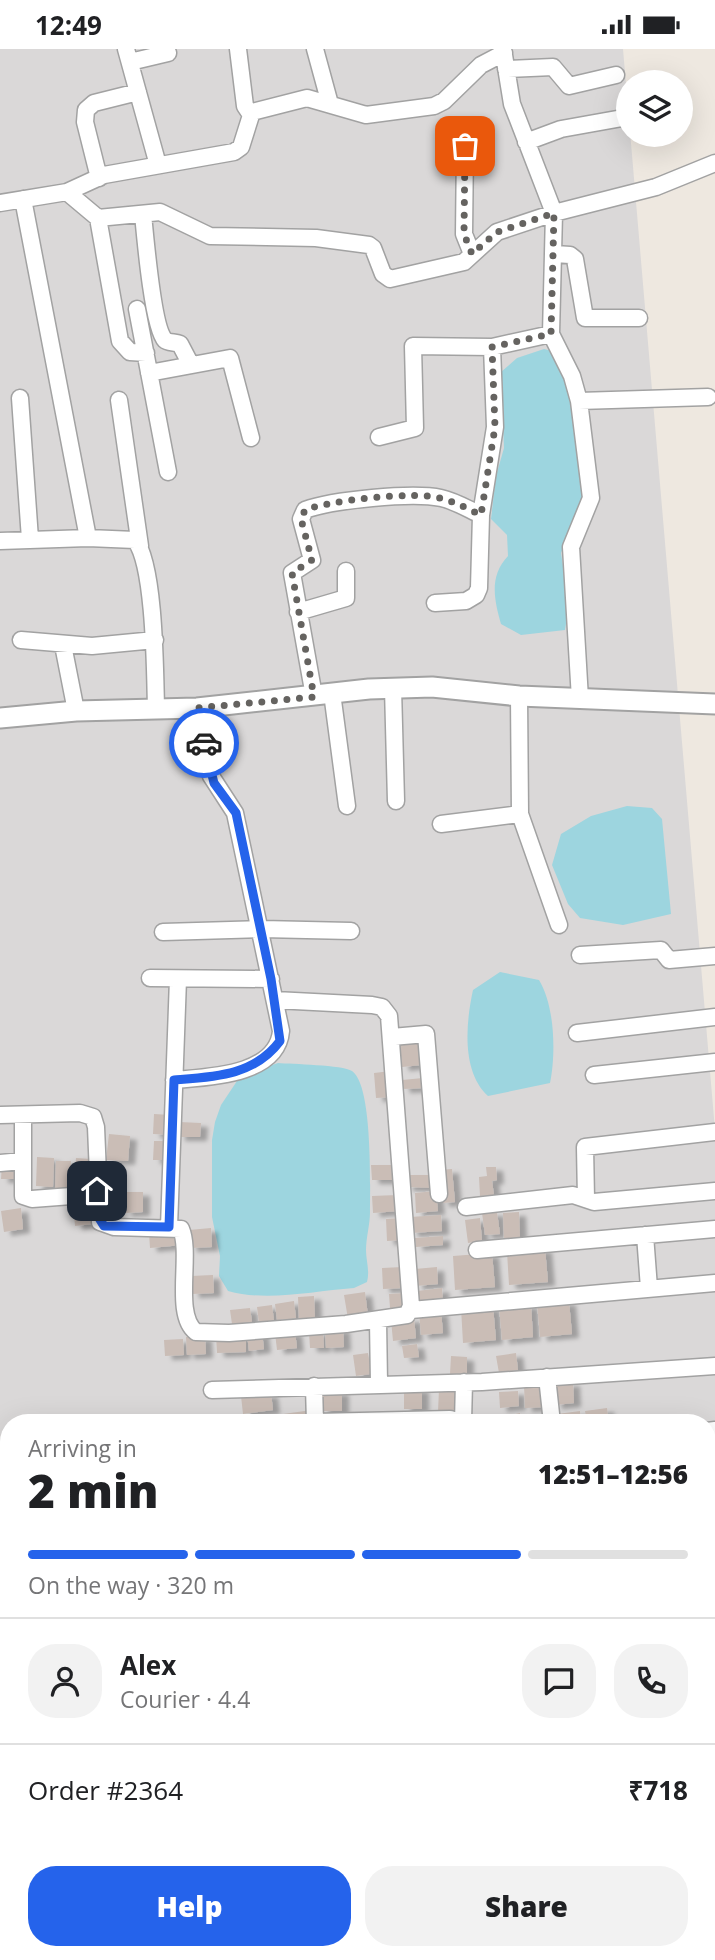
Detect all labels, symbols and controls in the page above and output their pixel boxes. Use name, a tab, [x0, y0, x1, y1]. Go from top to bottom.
text: 12:49	[35, 7, 102, 43]
map controls	[616, 70, 693, 147]
button: layers	[616, 70, 693, 147]
pin	[435, 116, 495, 176]
icon: bag	[446, 127, 484, 165]
courier	[169, 708, 239, 778]
icon: car	[185, 724, 223, 762]
pin	[67, 1161, 127, 1221]
icon: home	[78, 1172, 116, 1210]
text: Arriving in	[28, 1432, 137, 1464]
text: 12:51–12:56	[538, 1456, 688, 1492]
text: 2 min	[28, 1459, 159, 1521]
text: On the way · 320 m	[28, 1569, 234, 1601]
button: person	[28, 1644, 102, 1718]
button: chat	[522, 1644, 596, 1718]
button: phone	[614, 1644, 688, 1718]
text: Alex	[120, 1647, 176, 1683]
text: Courier · 4.4	[120, 1683, 250, 1715]
text: Order #2364	[28, 1772, 183, 1808]
text: ₹718	[629, 1772, 688, 1808]
button: Help	[28, 1866, 351, 1946]
button: Share	[365, 1866, 688, 1946]

